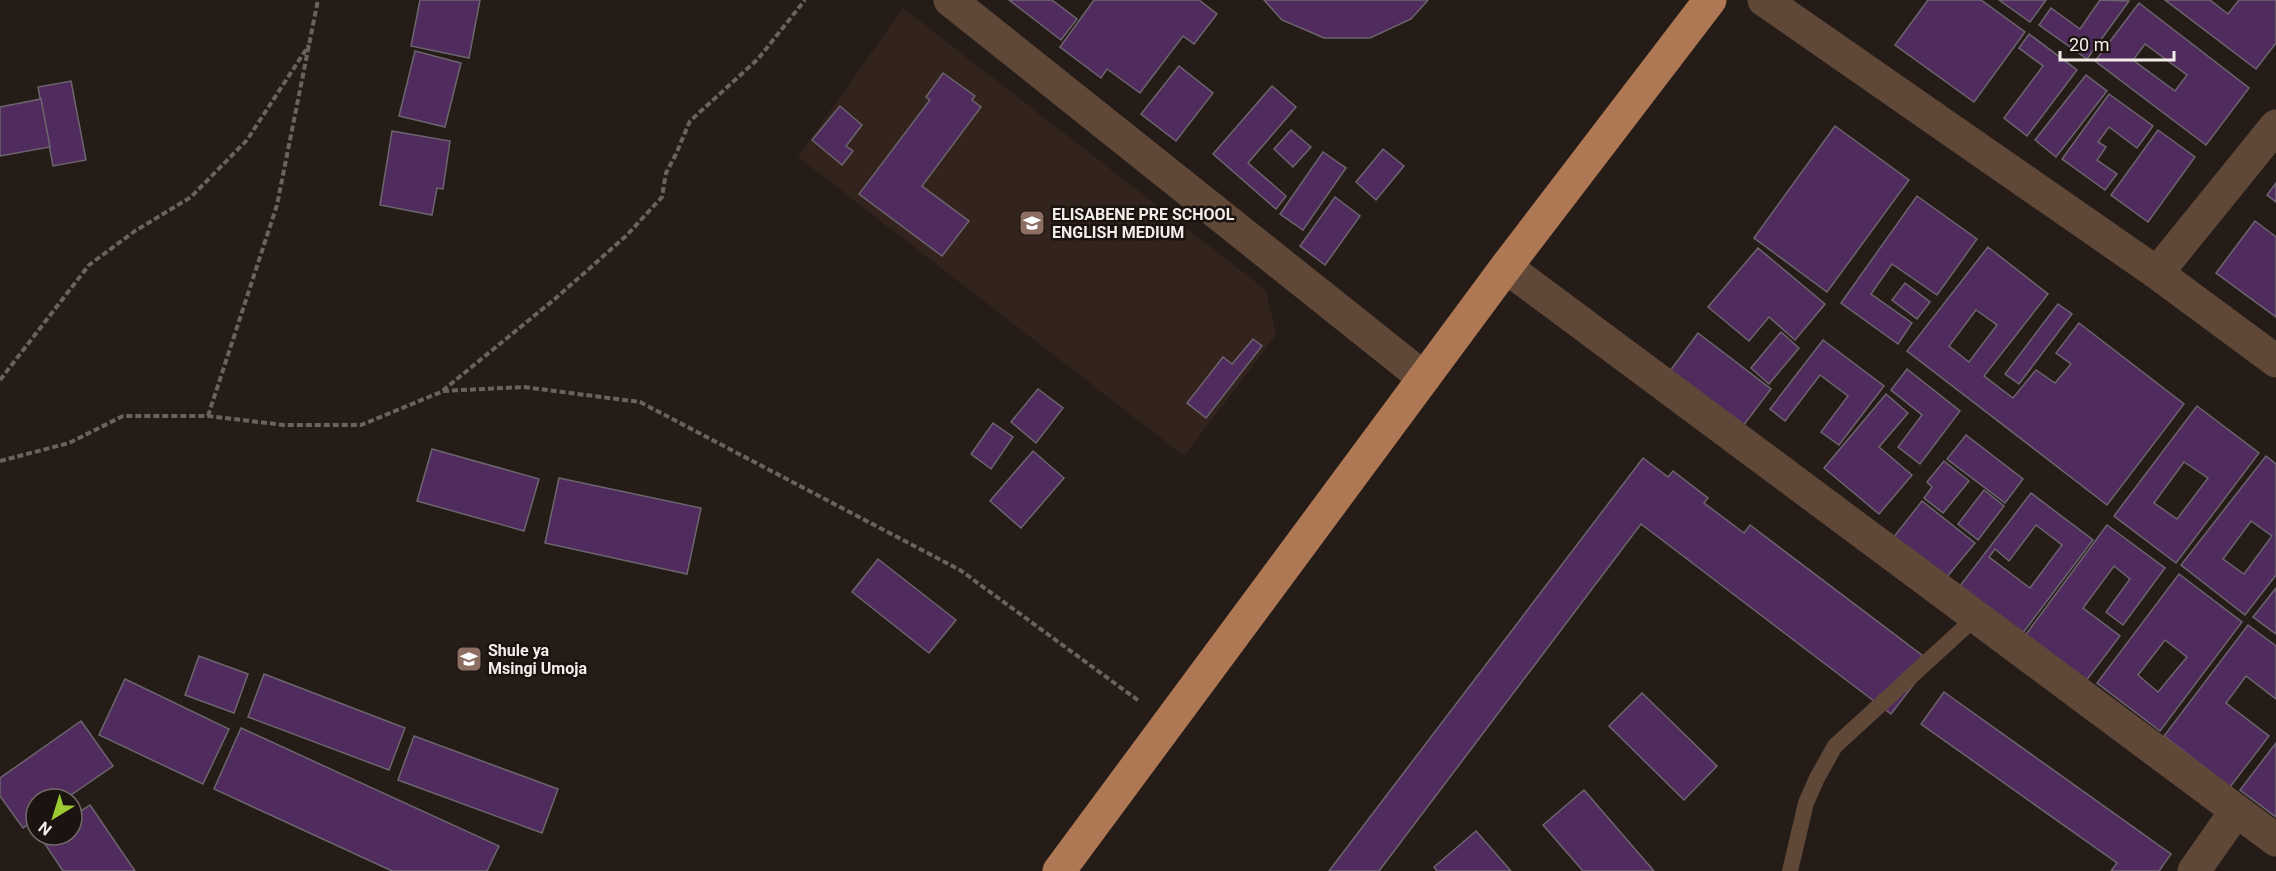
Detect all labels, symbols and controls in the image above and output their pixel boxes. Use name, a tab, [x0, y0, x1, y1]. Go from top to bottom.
scale bar	[2060, 24, 2174, 62]
text: 20 m	[2069, 34, 2109, 55]
place label: ELISABENE PRE SCHOOL ENGLISH MEDIUM	[1052, 205, 1235, 242]
school or university icon: ELISABENE PRE SCHOOL ENGLISH MEDIUM	[1017, 208, 1047, 238]
place label: Shule ya Msingi Umoja	[488, 641, 587, 678]
school or university icon: Shule ya Msingi Umoja	[454, 644, 484, 674]
north arrow	[24, 787, 84, 847]
text: N	[35, 817, 55, 839]

